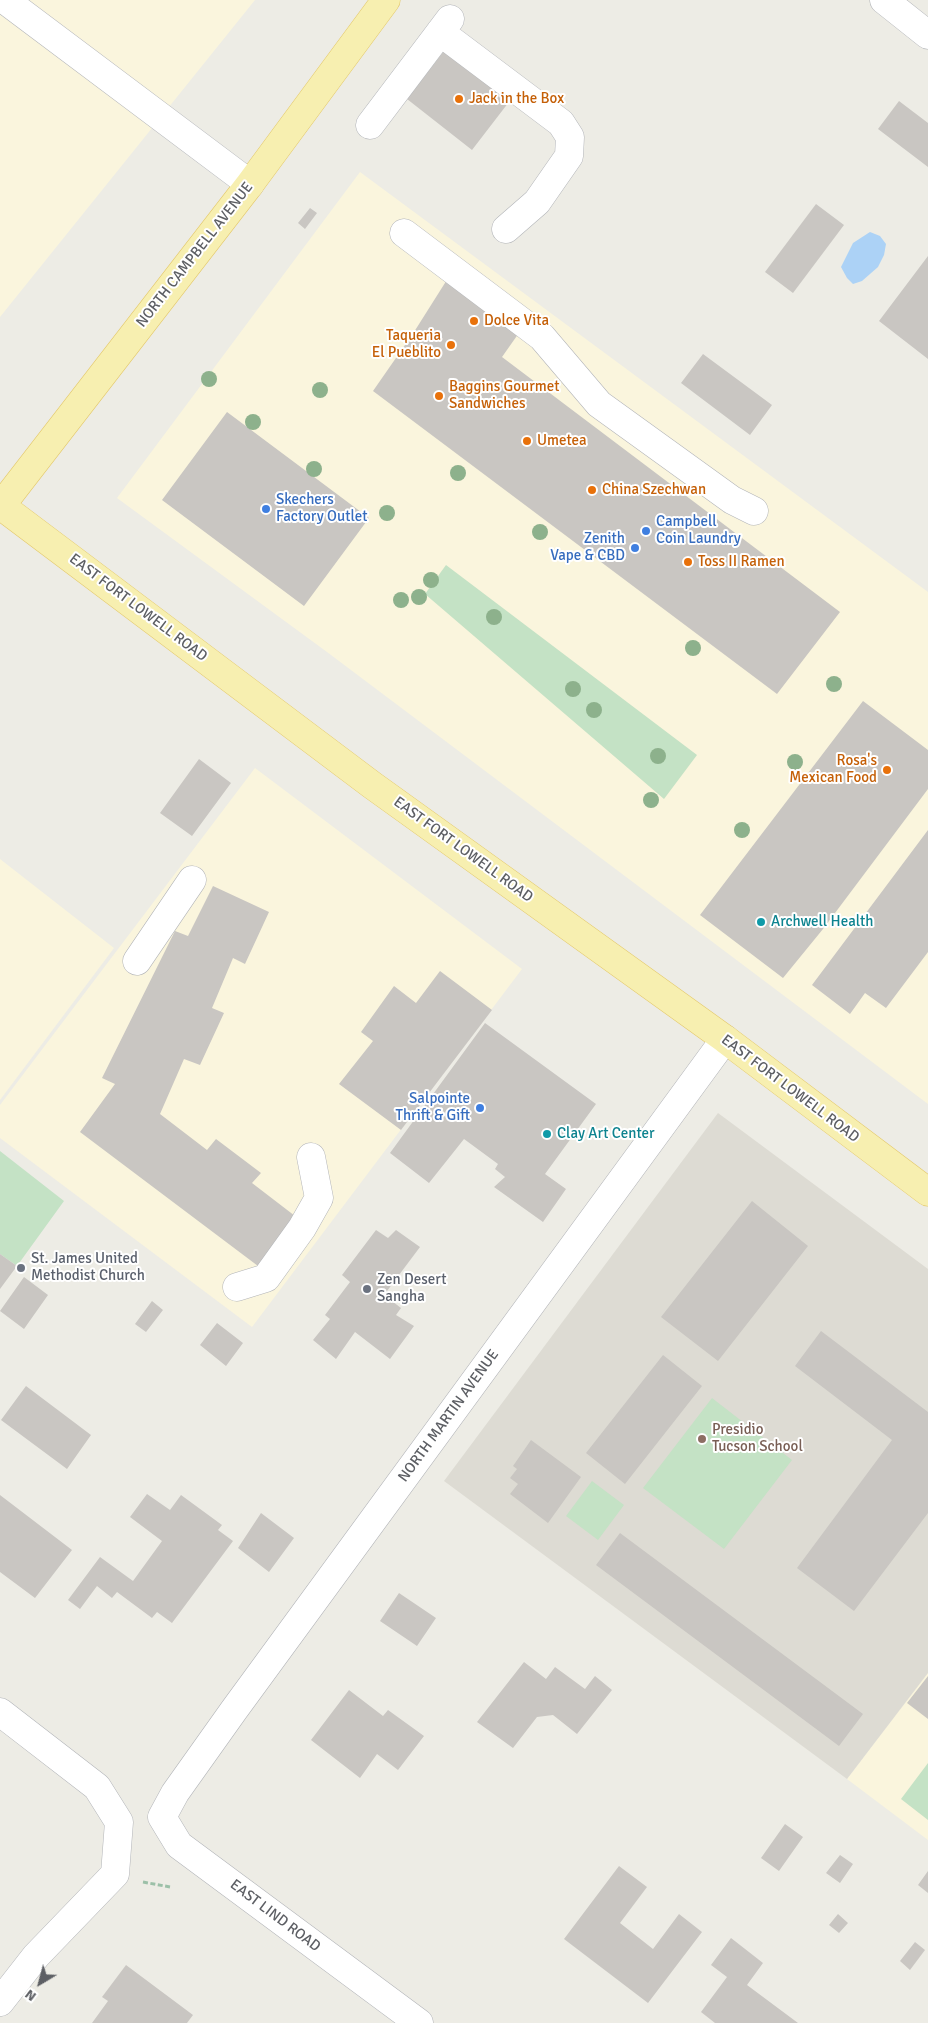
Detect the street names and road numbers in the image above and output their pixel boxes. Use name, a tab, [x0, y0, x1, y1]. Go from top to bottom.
street label: NORTH CAMPBELL AVENUE	[133, 179, 257, 331]
street label: EAST FORT LOWELL ROAD	[66, 550, 210, 666]
street label: EAST FORT LOWELL ROAD	[390, 793, 536, 907]
street label: EAST FORT LOWELL ROAD	[718, 1031, 862, 1147]
street label: NORTH MARTIN AVENUE	[395, 1346, 503, 1486]
street label: EAST LIND ROAD	[226, 1876, 324, 1956]

